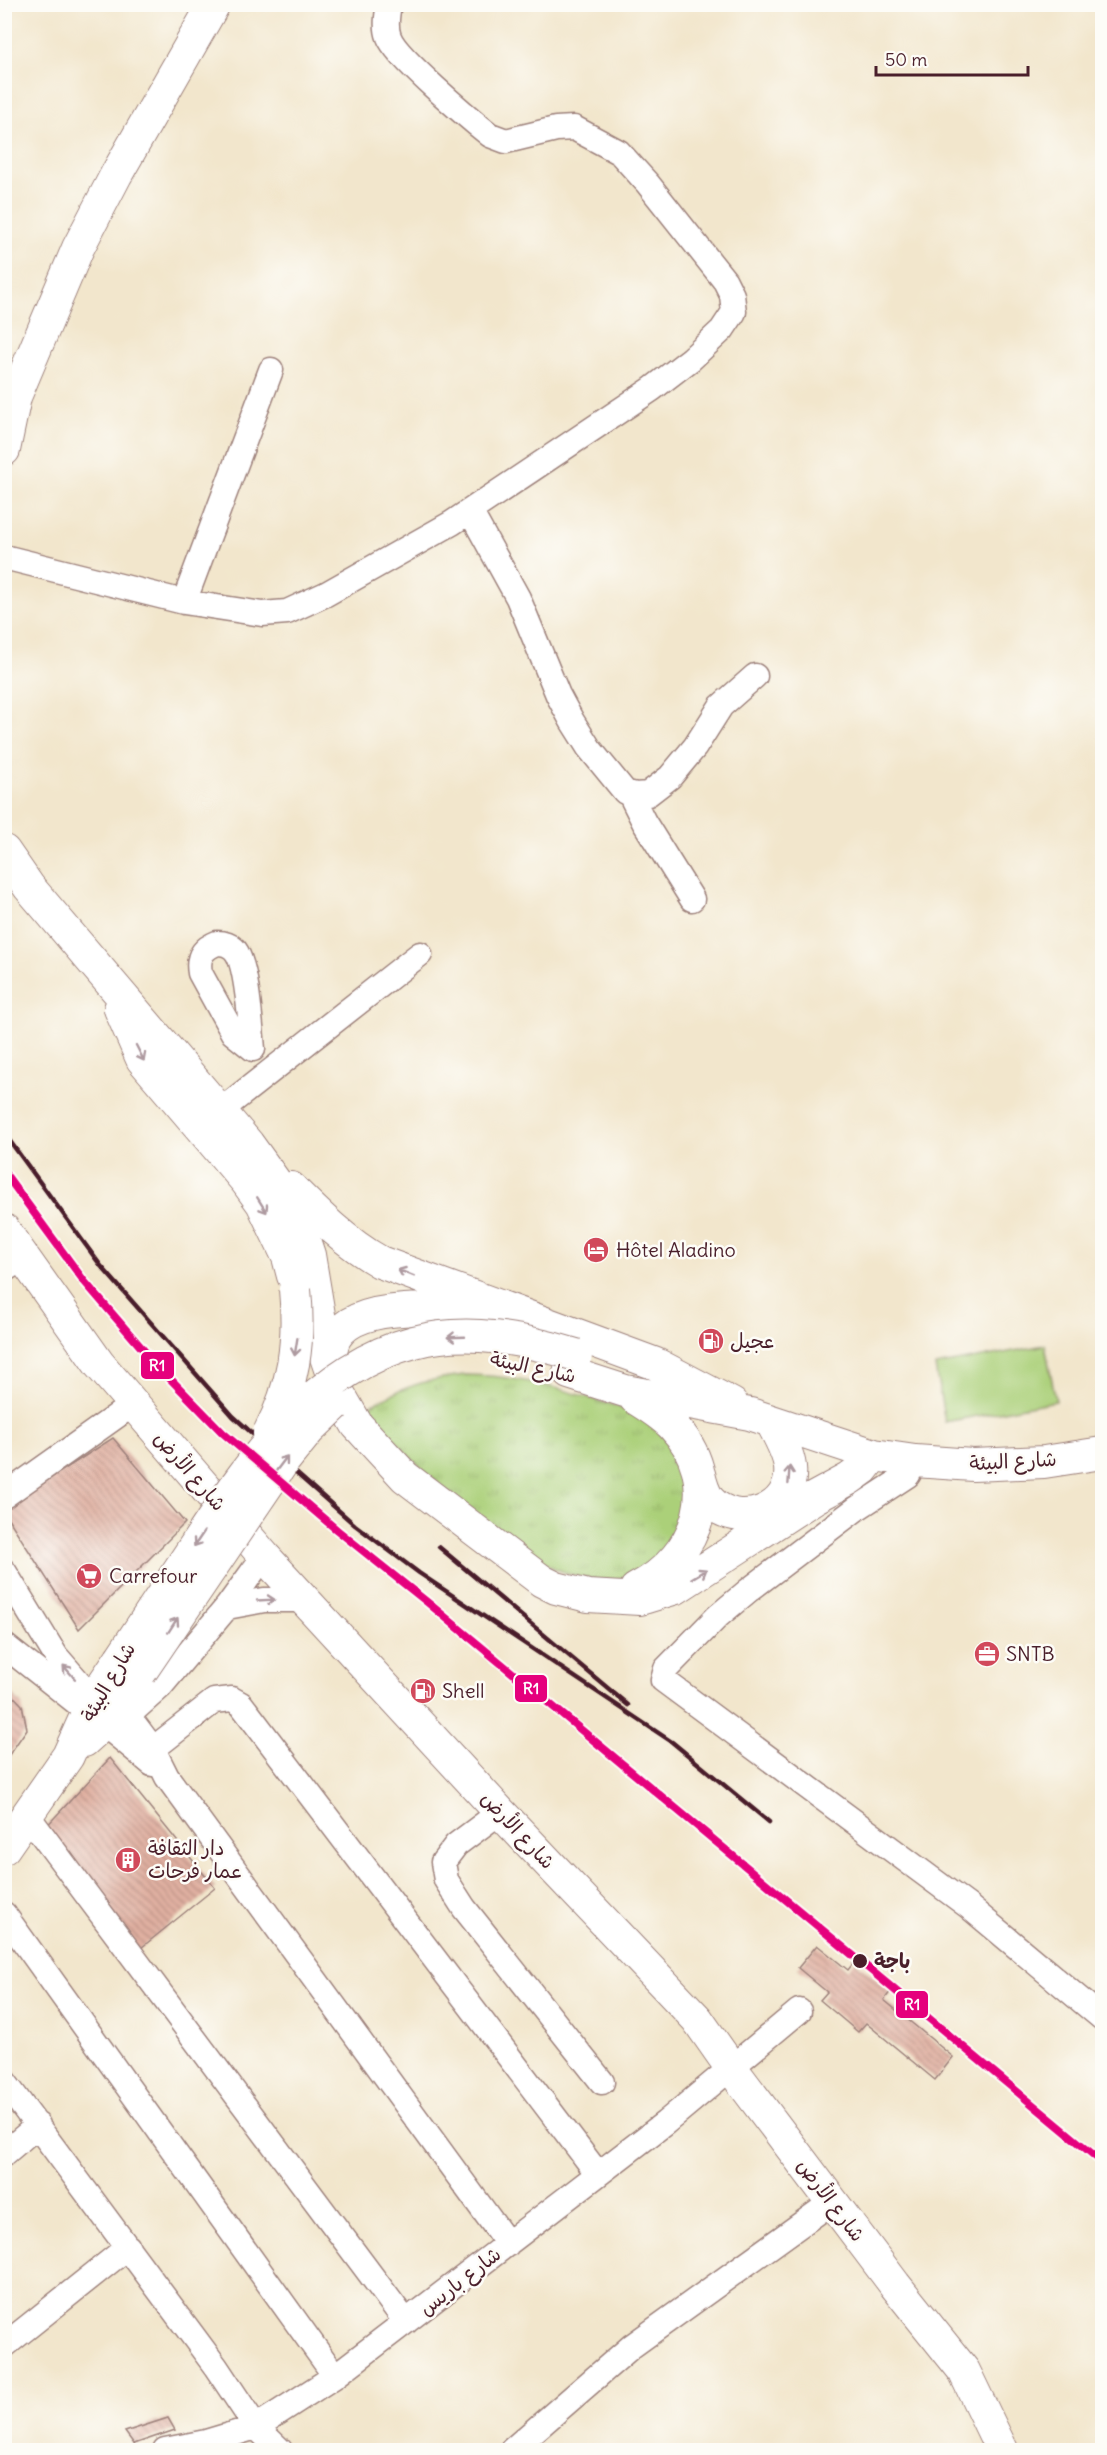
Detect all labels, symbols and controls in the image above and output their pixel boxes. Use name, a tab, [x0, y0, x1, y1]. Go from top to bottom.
scale bar	[876, 39, 1028, 77]
text: 50 m	[885, 48, 927, 71]
one-way arrow	[134, 1044, 146, 1062]
one-way arrow	[256, 1196, 269, 1213]
hotel icon: Hôtel Aladino	[581, 1235, 611, 1265]
place label: Hôtel Aladino	[616, 1237, 736, 1262]
one-way arrow	[397, 1267, 415, 1278]
fuel station icon: عجيل	[696, 1326, 726, 1356]
place label: عجيل	[730, 1328, 774, 1353]
one-way arrow	[447, 1331, 467, 1342]
one-way arrow	[291, 1337, 302, 1357]
street label: شارع البيئة	[487, 1345, 578, 1390]
line badge: R1	[140, 1351, 175, 1380]
text: R1	[149, 1355, 165, 1375]
street label: شارع الأرض	[147, 1426, 232, 1517]
street label: شارع البيئة	[969, 1446, 1057, 1477]
one-way arrow	[276, 1456, 288, 1472]
one-way arrow	[783, 1465, 794, 1485]
one-way arrow	[193, 1531, 205, 1547]
supermarket icon: Carrefour	[74, 1561, 104, 1591]
place label: Carrefour	[109, 1563, 197, 1588]
one-way arrow	[690, 1568, 707, 1580]
one-way arrow	[256, 1595, 276, 1606]
one-way arrow	[166, 1616, 179, 1633]
street label: شارع البيئة	[75, 1638, 142, 1727]
office icon: SNTB	[972, 1639, 1002, 1669]
place label: SNTB	[1006, 1641, 1055, 1666]
one-way arrow	[62, 1664, 76, 1679]
line badge: R1	[514, 1674, 548, 1703]
fuel station icon: Shell	[408, 1676, 438, 1706]
place label: Shell	[442, 1678, 484, 1703]
text: R1	[523, 1678, 539, 1698]
street label: شارع الأرض	[475, 1786, 561, 1875]
place label: دار الثقافة عمار فرحات	[148, 1835, 243, 1883]
building icon: دار الثقافة عمار فرحات	[113, 1845, 143, 1875]
place label: باجة	[874, 1948, 910, 1974]
marker: باجة	[851, 1952, 869, 1970]
line badge: R1	[895, 1990, 929, 2019]
text: R1	[904, 1994, 920, 2014]
street label: شارع الأرض	[791, 2153, 871, 2247]
street label: شارع باريس	[414, 2241, 507, 2322]

